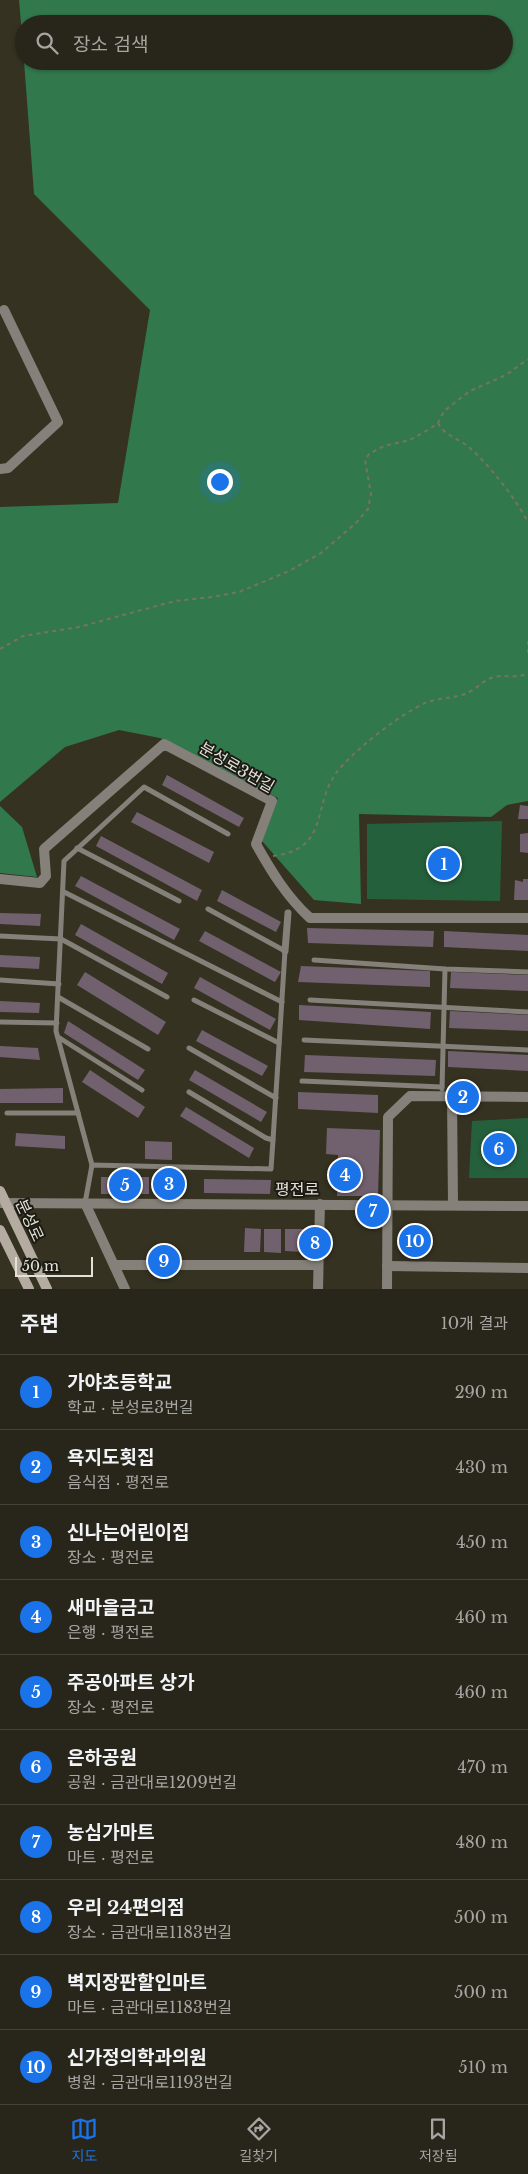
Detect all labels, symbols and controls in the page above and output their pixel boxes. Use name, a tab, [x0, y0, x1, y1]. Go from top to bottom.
search box	[15, 15, 513, 70]
icon: search	[33, 29, 61, 57]
text: 장소 검색	[73, 33, 148, 56]
your location	[207, 469, 233, 495]
street label: 분성로3번길	[196, 737, 278, 797]
pin: 1	[428, 845, 460, 883]
pin: 2	[447, 1078, 479, 1116]
pin: 6	[483, 1130, 515, 1168]
pin: 4	[329, 1156, 361, 1194]
pin: 3	[153, 1165, 185, 1203]
pin: 5	[109, 1166, 141, 1204]
street label: 평전로	[275, 1179, 319, 1199]
pin: 7	[357, 1192, 389, 1230]
street label: 분성로	[12, 1196, 49, 1244]
pin: 10	[399, 1222, 431, 1260]
pin: 8	[299, 1224, 331, 1262]
pin: 9	[148, 1242, 180, 1280]
scale bar	[15, 1254, 92, 1277]
text: 50 m	[22, 1257, 59, 1275]
text: 주변	[20, 1311, 59, 1337]
text: 10개 결과	[441, 1313, 508, 1333]
text: 가야초등학교	[67, 1371, 172, 1394]
text: 1	[33, 1382, 39, 1402]
text: 290 m	[455, 1382, 508, 1402]
text: 학교 · 분성로3번길	[67, 1397, 194, 1417]
text: 욕지도횟집	[67, 1446, 154, 1469]
text: 2	[31, 1457, 41, 1477]
text: 430 m	[456, 1457, 508, 1477]
text: 음식점 · 평전로	[67, 1472, 169, 1492]
text: 신나는어린이집	[67, 1521, 189, 1544]
text: 3	[31, 1532, 41, 1552]
text: 450 m	[456, 1532, 508, 1552]
text: 장소 · 평전로	[67, 1547, 154, 1567]
text: 새마을금고	[67, 1596, 154, 1619]
text: 4	[31, 1607, 41, 1627]
text: 460 m	[455, 1607, 508, 1627]
text: 은행 · 평전로	[67, 1622, 154, 1642]
text: 주공아파트 상가	[67, 1671, 194, 1694]
text: 5	[31, 1682, 41, 1702]
text: 460 m	[455, 1682, 508, 1702]
text: 장소 · 평전로	[67, 1697, 154, 1717]
text: 은하공원	[67, 1746, 137, 1769]
text: 6	[31, 1757, 41, 1777]
text: 470 m	[457, 1757, 508, 1777]
text: 공원 · 금관대로1209번길	[67, 1772, 237, 1792]
text: 농심가마트	[67, 1821, 154, 1844]
text: 7	[32, 1832, 40, 1852]
text: 480 m	[456, 1832, 508, 1852]
text: 마트 · 평전로	[67, 1847, 154, 1867]
text: 우리 24편의점	[67, 1896, 184, 1919]
text: 8	[31, 1907, 41, 1927]
text: 500 m	[454, 1907, 508, 1927]
text: 장소 · 금관대로1183번길	[67, 1922, 232, 1942]
text: 벽지장판할인마트	[67, 1971, 207, 1994]
text: 9	[31, 1982, 41, 2002]
text: 500 m	[454, 1982, 508, 2002]
text: 마트 · 금관대로1183번길	[67, 1997, 232, 2017]
text: 신가정의학과의원	[67, 2046, 207, 2069]
text: 10	[26, 2057, 46, 2077]
text: 510 m	[459, 2057, 508, 2077]
text: 병원 · 금관대로1193번길	[67, 2072, 233, 2092]
tab: 지도	[70, 2115, 98, 2165]
tab: 길찾기	[239, 2115, 278, 2165]
tab: 저장됨	[419, 2115, 458, 2165]

